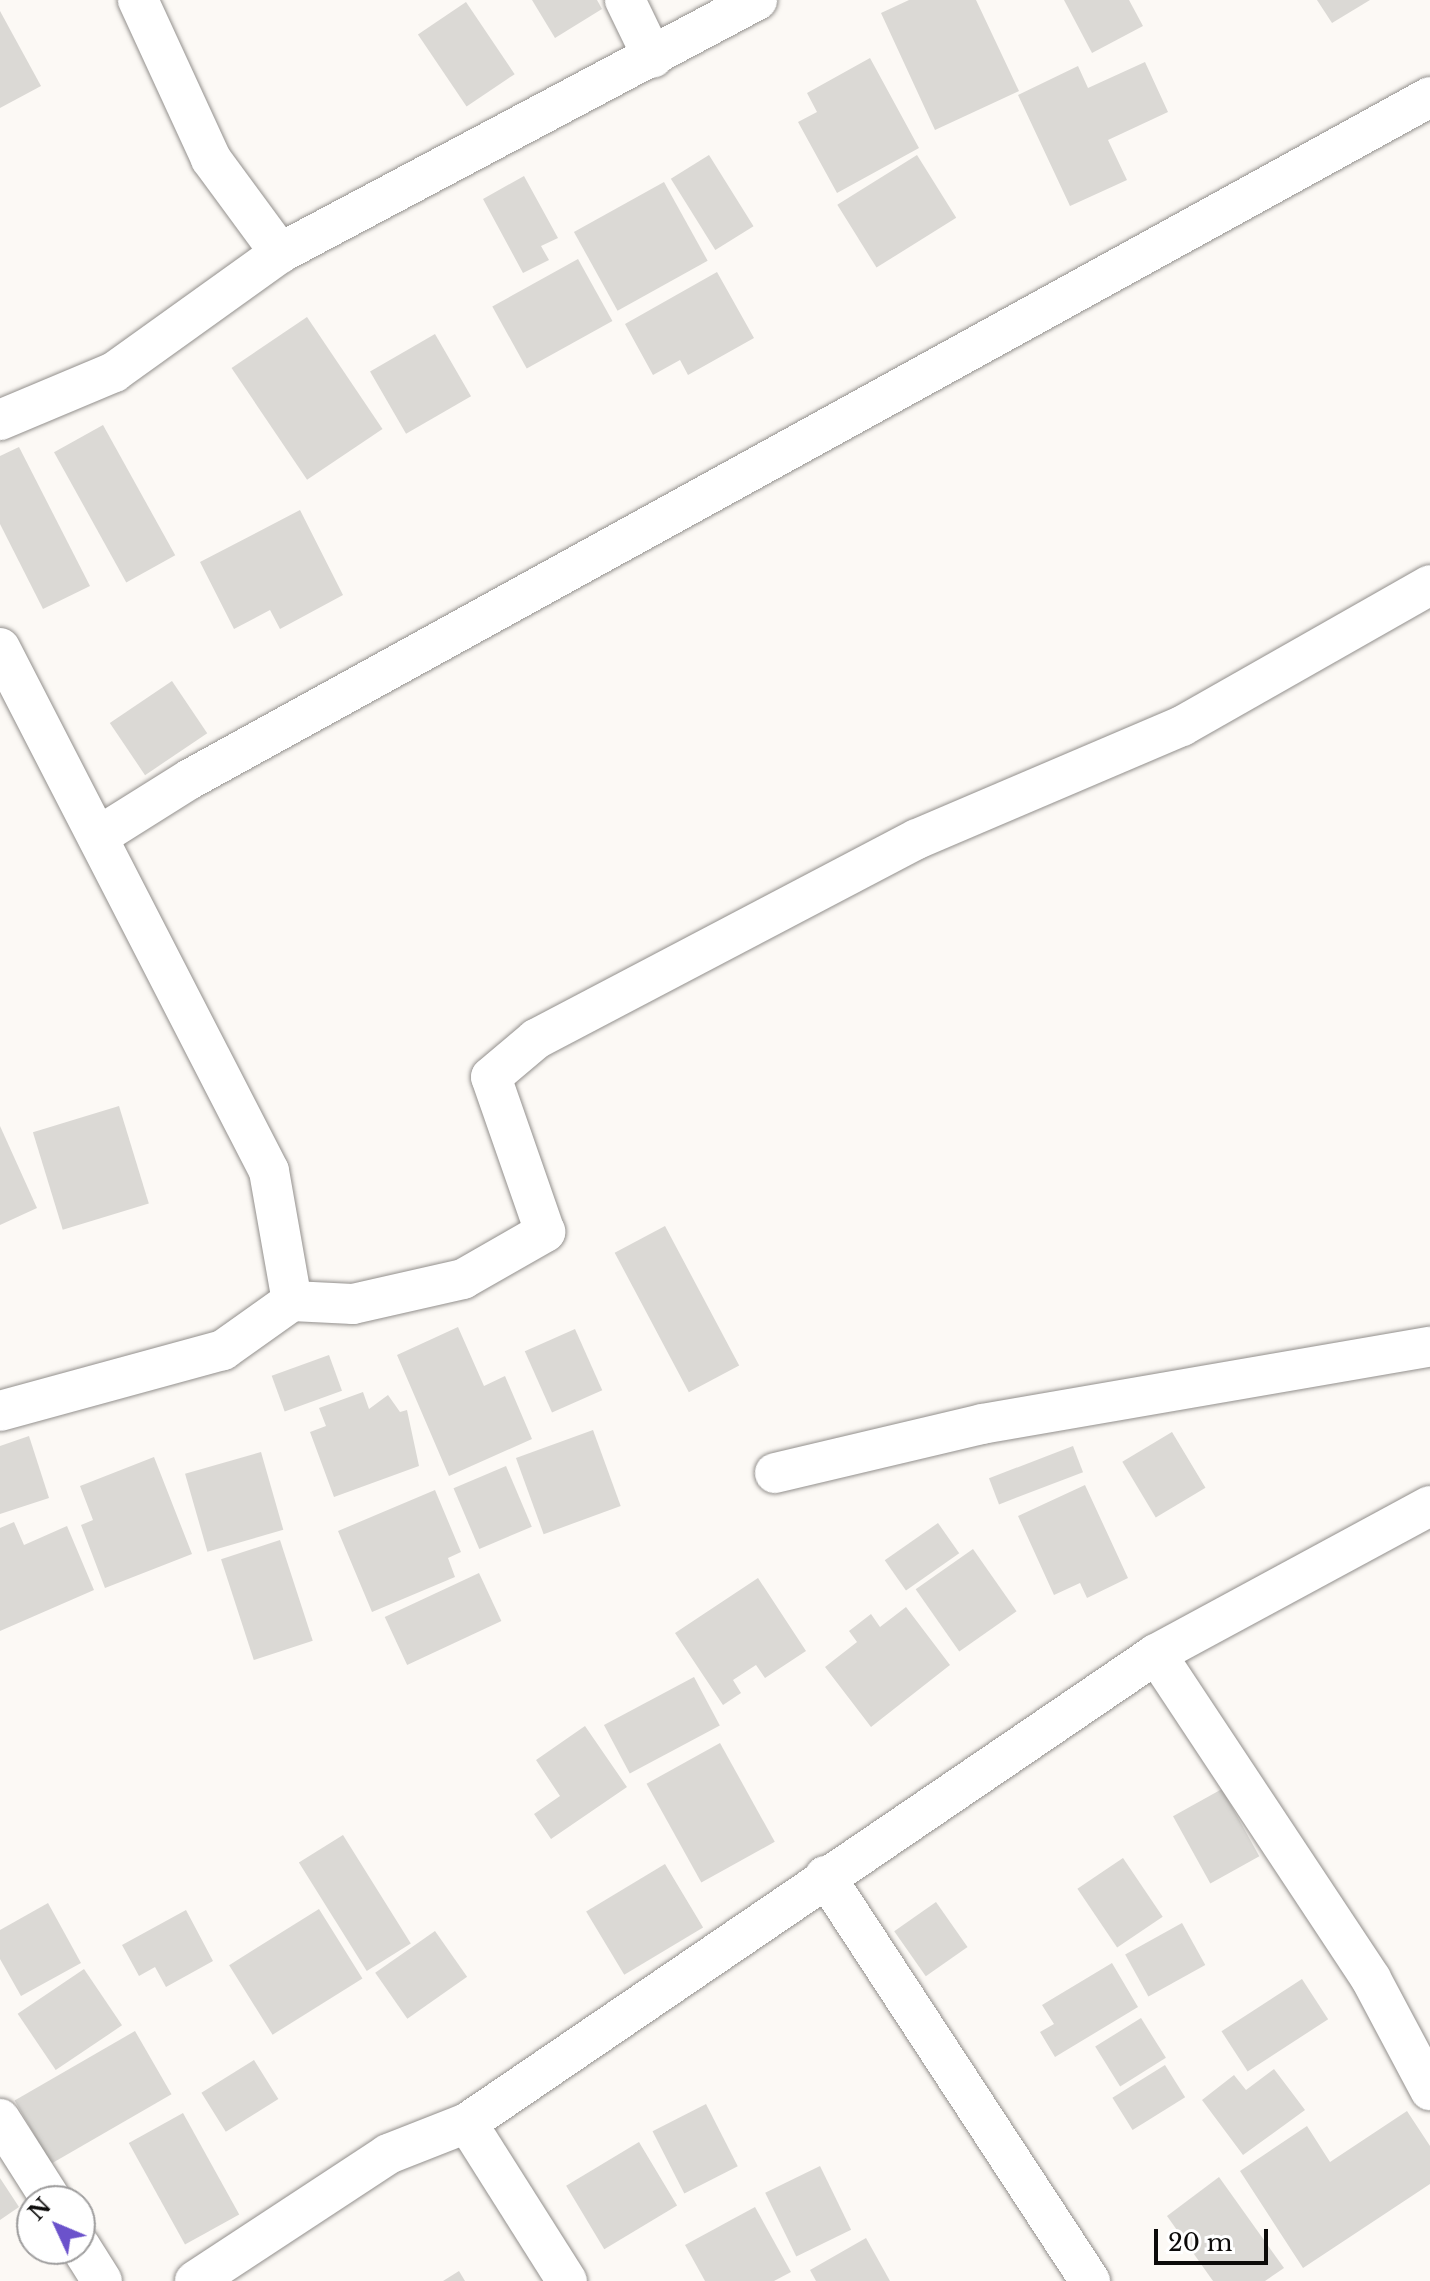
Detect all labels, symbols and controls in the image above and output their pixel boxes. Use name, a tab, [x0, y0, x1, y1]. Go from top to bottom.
north arrow	[16, 2185, 96, 2265]
text: N	[23, 2193, 57, 2226]
scale bar	[1158, 2213, 1272, 2263]
text: 20 m	[1168, 2228, 1233, 2257]

